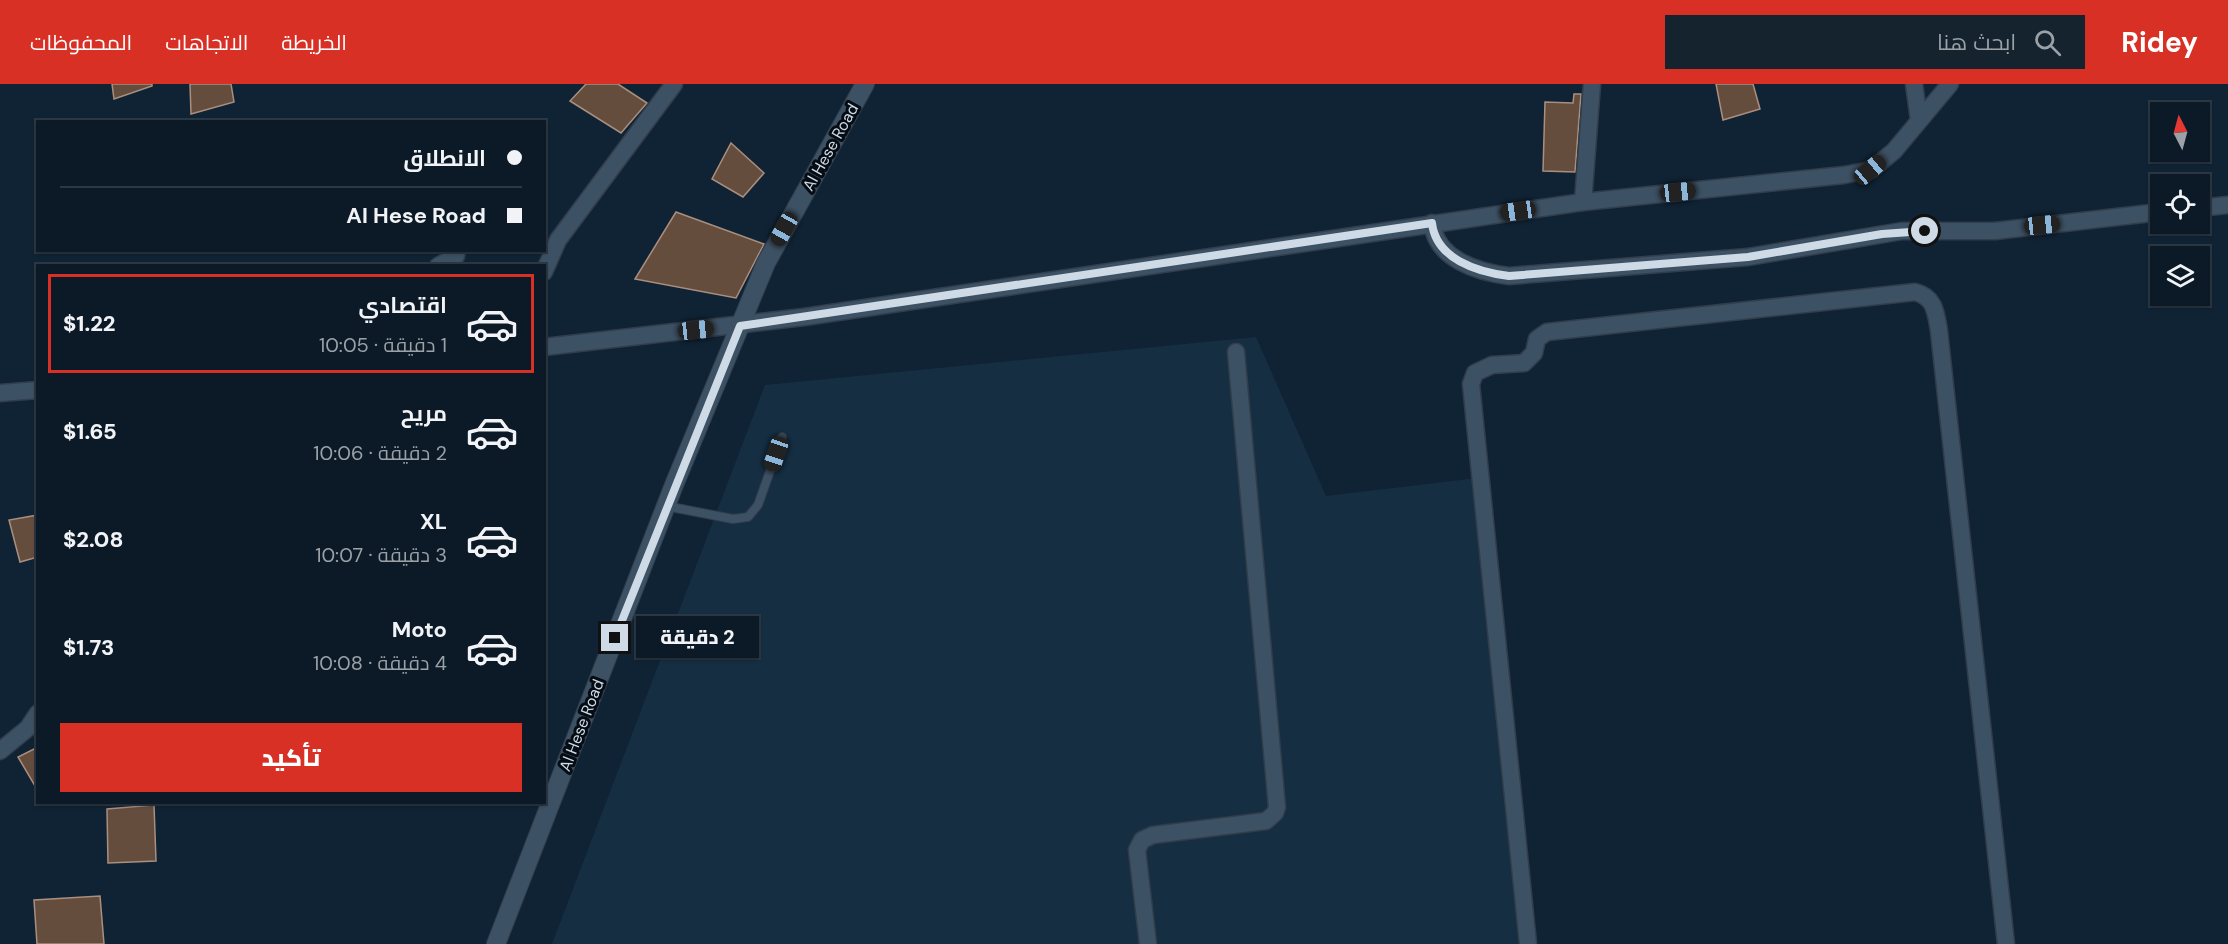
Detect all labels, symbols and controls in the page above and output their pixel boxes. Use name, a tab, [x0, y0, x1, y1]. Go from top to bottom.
search box	[1665, 15, 2085, 69]
text: Ridey	[2121, 24, 2198, 61]
icon: search	[2031, 26, 2064, 59]
text: ابحث هنا	[1937, 28, 2016, 57]
text: المحفوظات	[30, 29, 132, 57]
text: الاتجاهات	[165, 29, 248, 57]
text: الخريطة	[281, 29, 347, 57]
street label: Al Hese Road	[798, 100, 863, 195]
north arrow	[2150, 102, 2210, 162]
map controls	[2150, 102, 2210, 306]
text: الانطلاق	[403, 144, 486, 173]
car	[1850, 152, 1890, 188]
button: locate	[2150, 174, 2210, 234]
car	[1659, 181, 1697, 203]
car	[1499, 200, 1537, 222]
text: Al Hese Road	[346, 201, 486, 230]
car	[767, 209, 801, 249]
car	[2023, 214, 2061, 236]
route start	[1911, 217, 1938, 244]
button: layers	[2150, 246, 2210, 306]
text: اقتصادي	[358, 291, 447, 320]
icon: car	[465, 297, 519, 351]
text: $1.22	[63, 309, 116, 338]
car	[677, 319, 715, 341]
text: 1 دقيقة · 10:05	[319, 332, 447, 358]
text: مريح	[401, 399, 447, 428]
icon: car	[465, 405, 519, 459]
text: $1.65	[63, 417, 117, 446]
car	[762, 434, 790, 474]
text: 2 دقيقة · 10:06	[313, 440, 447, 466]
text: XL	[420, 507, 447, 536]
icon: car	[465, 513, 519, 567]
text: $2.08	[63, 525, 123, 554]
text: 3 دقيقة · 10:07	[315, 542, 447, 568]
text: Moto	[392, 615, 447, 644]
callout: 2 دقيقة	[636, 617, 759, 659]
icon: car	[465, 621, 519, 675]
route end	[601, 624, 628, 651]
text: 2 دقيقة	[660, 624, 735, 650]
text: $1.73	[63, 633, 114, 662]
text: 4 دقيقة · 10:08	[313, 650, 447, 676]
street label: Al Hese Road	[554, 676, 609, 774]
button: تأكيد	[60, 723, 522, 792]

